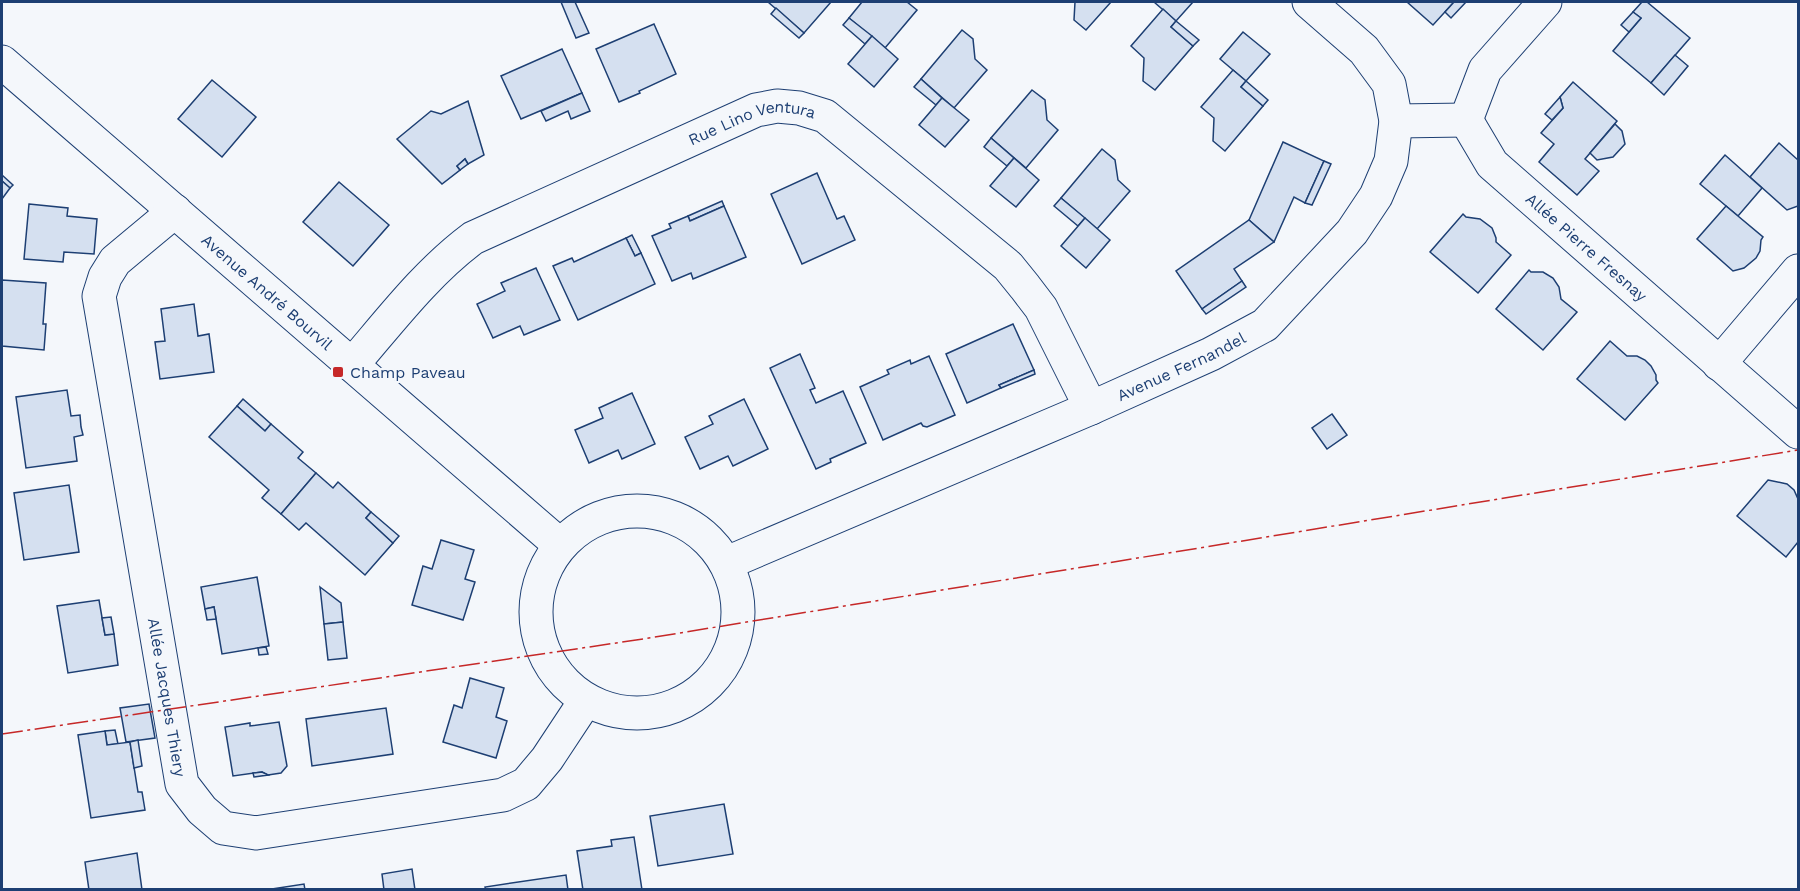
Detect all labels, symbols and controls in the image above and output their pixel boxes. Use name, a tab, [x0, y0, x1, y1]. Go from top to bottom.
street label: Rue Lino Ventura	[685, 97, 818, 149]
street label: Allée Pierre Fresnay	[1522, 189, 1651, 306]
street label: Avenue André Bourvil	[198, 230, 336, 354]
street label: Avenue Fernandel	[1114, 328, 1249, 405]
place label: Champ Paveau	[350, 363, 466, 382]
marker: Champ Paveau	[331, 365, 345, 379]
street label: Allée Jacques Thiery	[144, 617, 190, 779]

